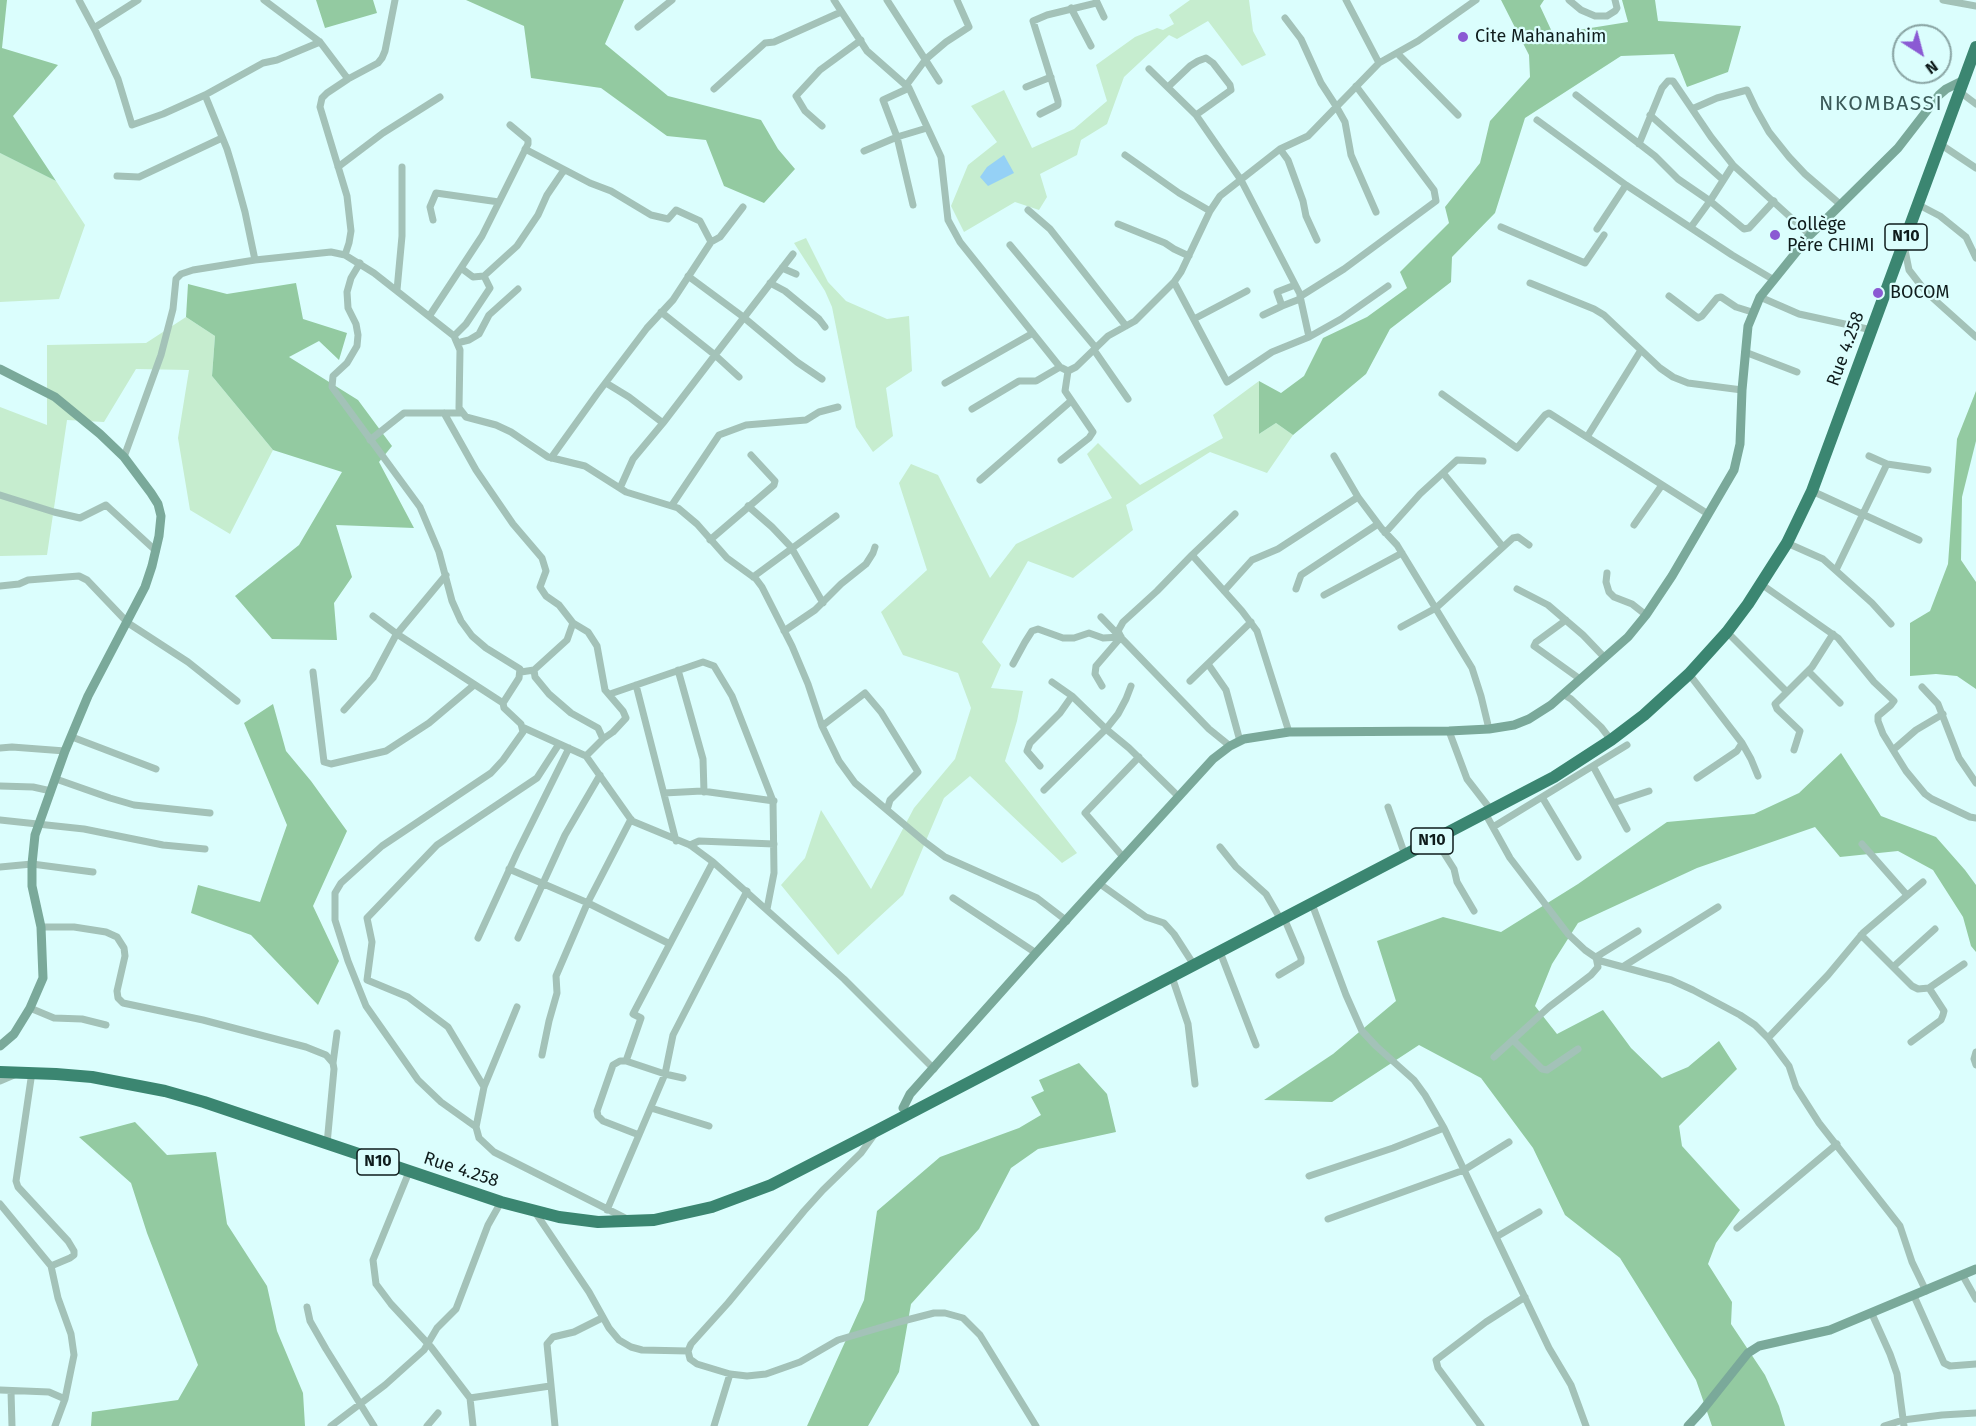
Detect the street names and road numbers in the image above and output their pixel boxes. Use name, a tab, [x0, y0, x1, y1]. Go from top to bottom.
road number: N10	[1885, 224, 1927, 250]
street label: Rue 4.258	[1823, 309, 1869, 389]
road number: N10	[1411, 828, 1453, 854]
street label: Rue 4.258	[421, 1148, 501, 1192]
road number: N10	[357, 1149, 399, 1175]

